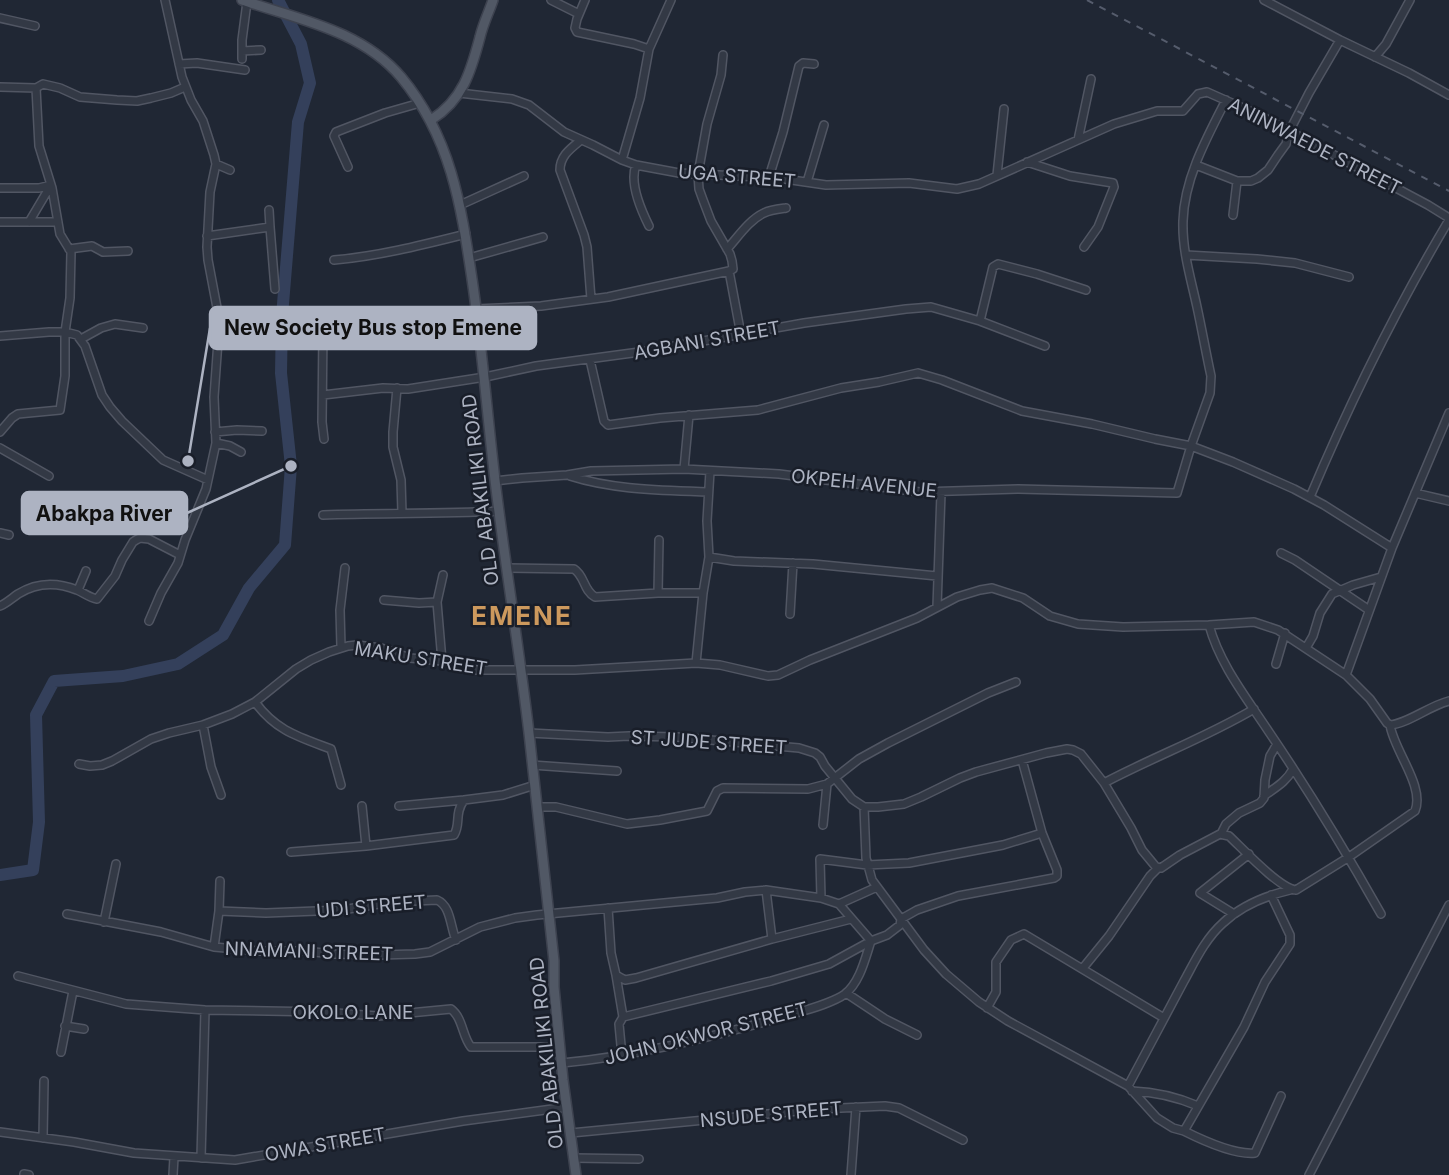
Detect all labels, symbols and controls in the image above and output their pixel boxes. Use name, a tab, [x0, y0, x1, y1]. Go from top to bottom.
street label: ANINWAEDE STREET	[1224, 93, 1405, 200]
street label: UGA STREET	[677, 160, 797, 193]
callout: New Society Bus stop Emene	[210, 307, 536, 349]
text: New Society Bus stop Emene	[224, 315, 522, 340]
street label: AGBANI STREET	[632, 316, 782, 365]
street label: OLD ABAKILIKI ROAD	[457, 393, 504, 587]
street label: OKPEH AVENUE	[790, 464, 938, 503]
callout: Abakpa River	[22, 492, 187, 534]
text: Abakpa River	[36, 501, 173, 526]
district label: EMENE	[471, 600, 573, 631]
street label: MAKU STREET	[353, 637, 489, 680]
street label: ST JUDE STREET	[630, 726, 788, 759]
street label: UDI STREET	[315, 890, 427, 923]
street label: NNAMANI STREET	[224, 937, 394, 966]
street label: OLD ABAKILIKI ROAD	[525, 956, 568, 1150]
street label: JOHN OKWOR STREET	[602, 997, 810, 1070]
street label: OKOLO LANE	[293, 1001, 413, 1024]
street label: NSUDE STREET	[699, 1097, 843, 1132]
street label: OWA STREET	[263, 1123, 387, 1166]

